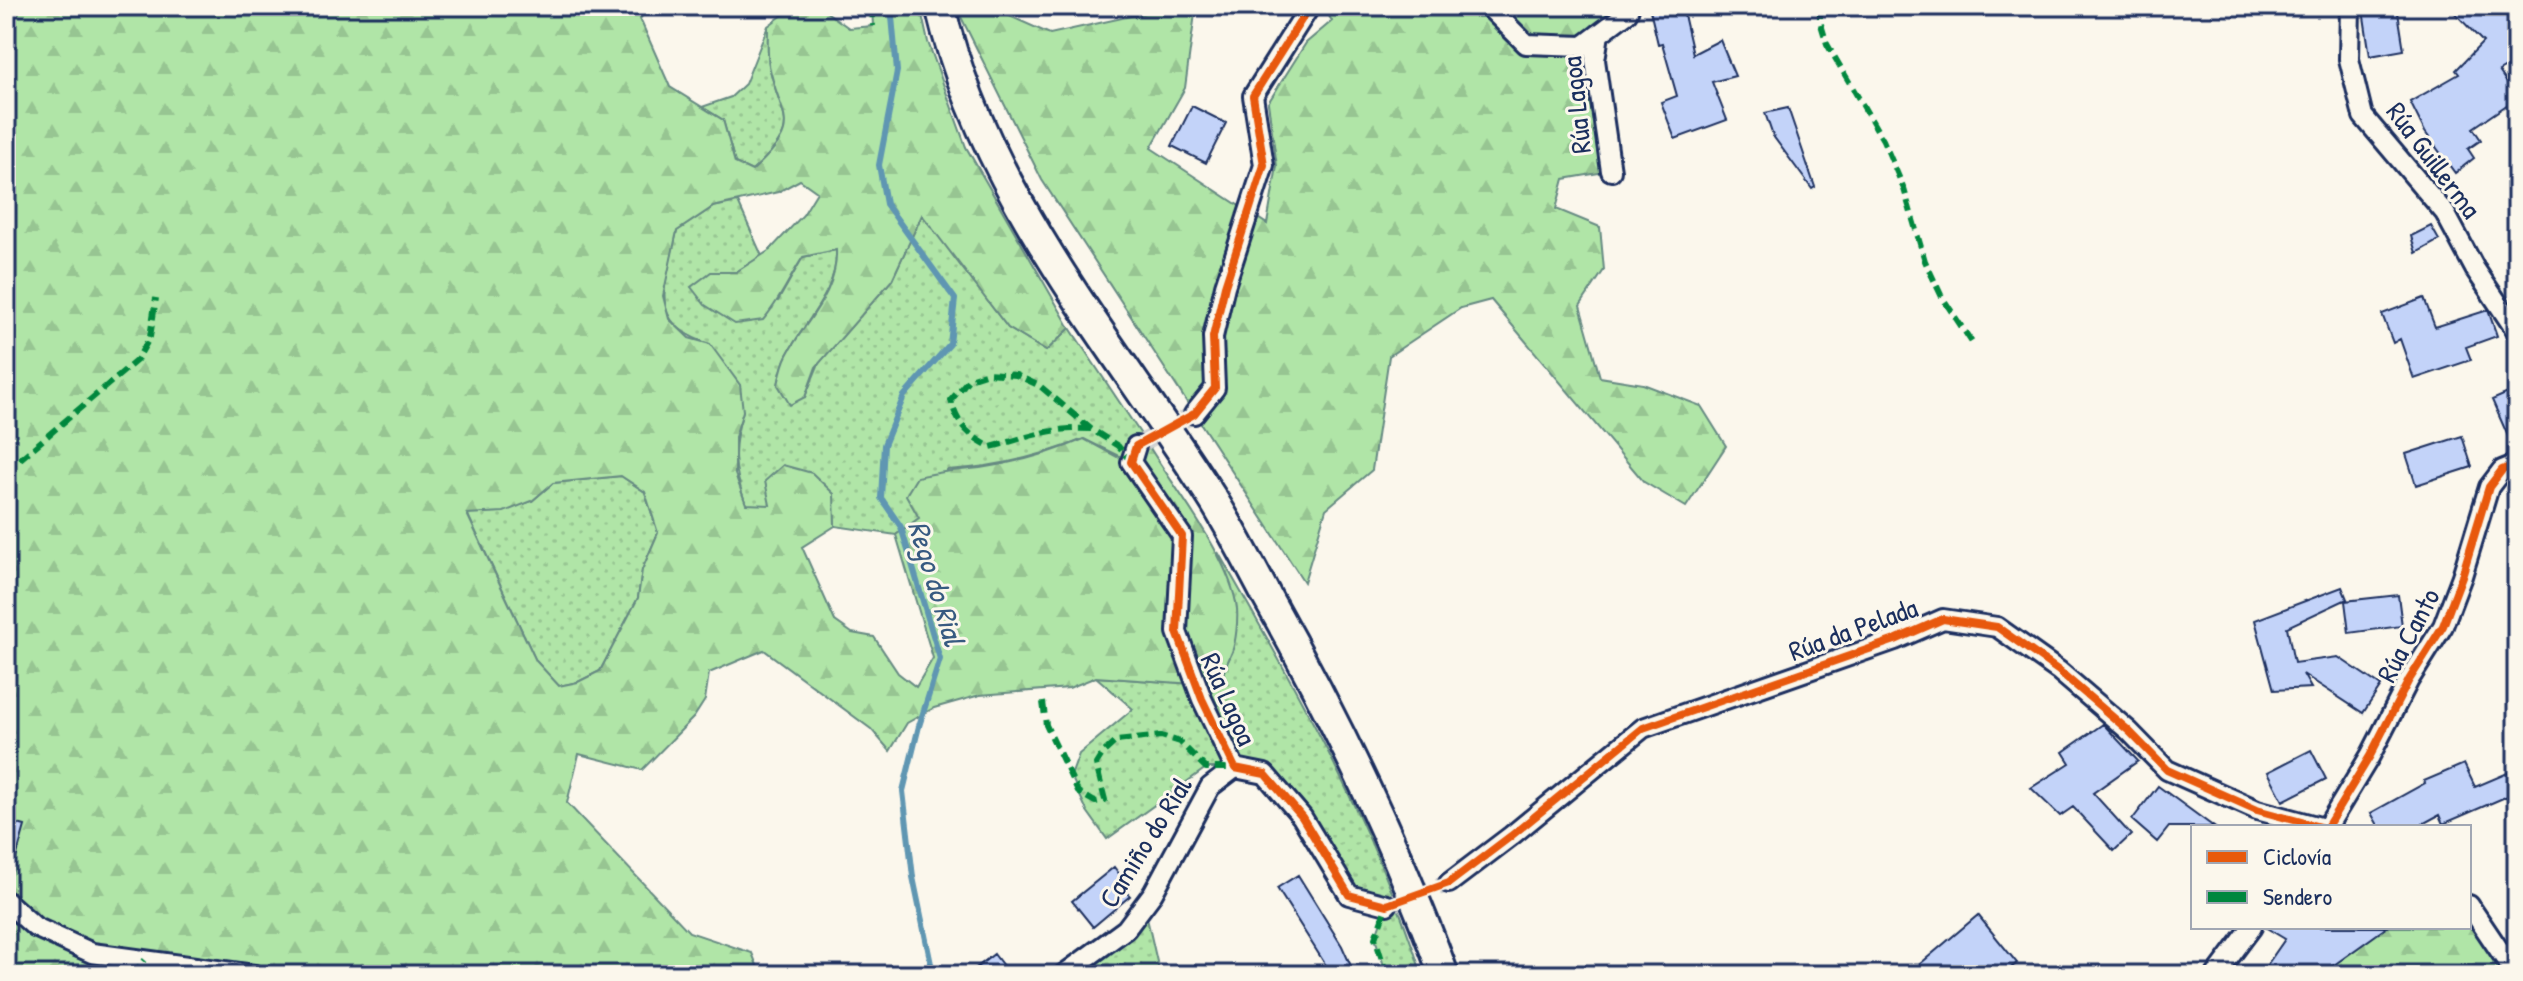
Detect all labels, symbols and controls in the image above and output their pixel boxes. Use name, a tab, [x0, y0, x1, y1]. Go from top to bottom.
street label: Rúa Lagoa	[1552, 55, 1600, 155]
street label: Rúa Guillerma	[2378, 94, 2490, 226]
water label: Rego do Rial	[898, 515, 975, 652]
street label: Rúa Canto	[2367, 581, 2449, 689]
street label: Rúa da Pelada	[1783, 588, 1923, 670]
street label: Rúa Lagoa	[1192, 647, 1266, 751]
street label: Camiño do Rial	[1090, 769, 1201, 915]
legend	[2191, 825, 2471, 929]
text: Ciclovía	[2263, 840, 2331, 872]
text: Sendero	[2263, 880, 2333, 912]

